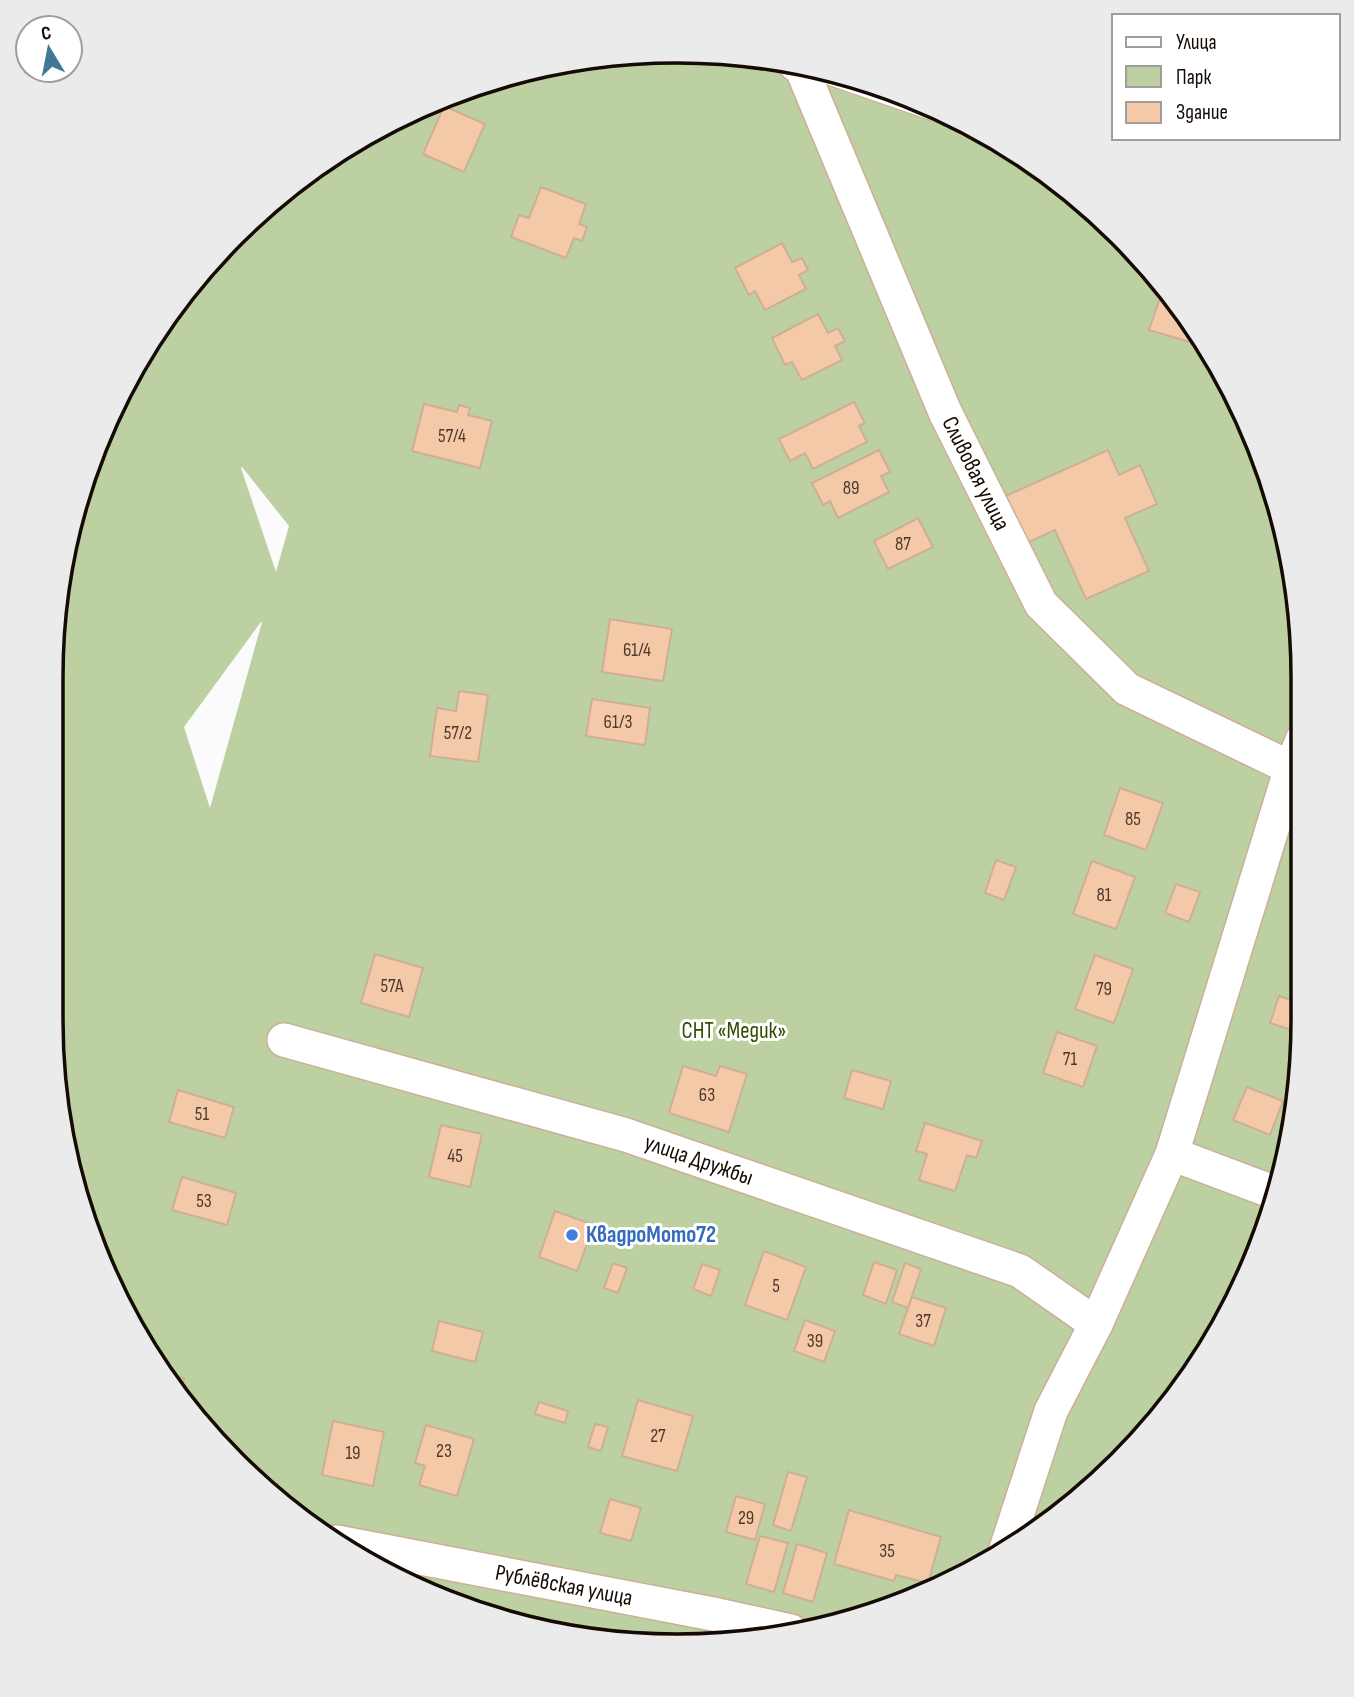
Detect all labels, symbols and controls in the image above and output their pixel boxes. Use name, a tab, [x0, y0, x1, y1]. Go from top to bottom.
north arrow	[14, 14, 84, 84]
legend	[1112, 14, 1340, 140]
text: С	[40, 22, 53, 46]
text: Улица	[1176, 30, 1217, 55]
text: Парк	[1176, 65, 1211, 90]
text: Здание	[1176, 100, 1228, 125]
street label: Сливовая улица	[936, 412, 1016, 535]
house number: 57/4	[438, 425, 466, 448]
house number: 89	[843, 477, 859, 500]
house number: 87	[895, 533, 911, 556]
house number: 61/4	[623, 639, 651, 662]
house number: 61/3	[604, 711, 632, 734]
house number: 57/2	[444, 722, 472, 745]
house number: 85	[1125, 808, 1141, 831]
house number: 81	[1097, 884, 1112, 907]
house number: 57А	[381, 975, 404, 998]
house number: 79	[1096, 978, 1112, 1001]
park label: СНТ «Медик»	[682, 1017, 786, 1045]
house number: 71	[1063, 1048, 1078, 1071]
house number: 63	[699, 1084, 715, 1107]
house number: 51	[195, 1103, 209, 1126]
street label: улица Дружбы	[641, 1128, 757, 1192]
house number: 45	[447, 1145, 463, 1168]
house number: 53	[196, 1190, 212, 1213]
place label: КвадроМото72	[586, 1221, 716, 1249]
marker: КвадроМото72	[564, 1227, 580, 1243]
house number: 5	[772, 1275, 780, 1298]
house number: 37	[915, 1310, 931, 1333]
house number: 39	[807, 1330, 823, 1353]
house number: 27	[650, 1425, 666, 1448]
house number: 23	[436, 1440, 452, 1463]
house number: 19	[345, 1442, 361, 1465]
house number: 29	[738, 1507, 754, 1530]
house number: 35	[879, 1540, 895, 1563]
street label: Рублёвская улица	[493, 1559, 635, 1612]

